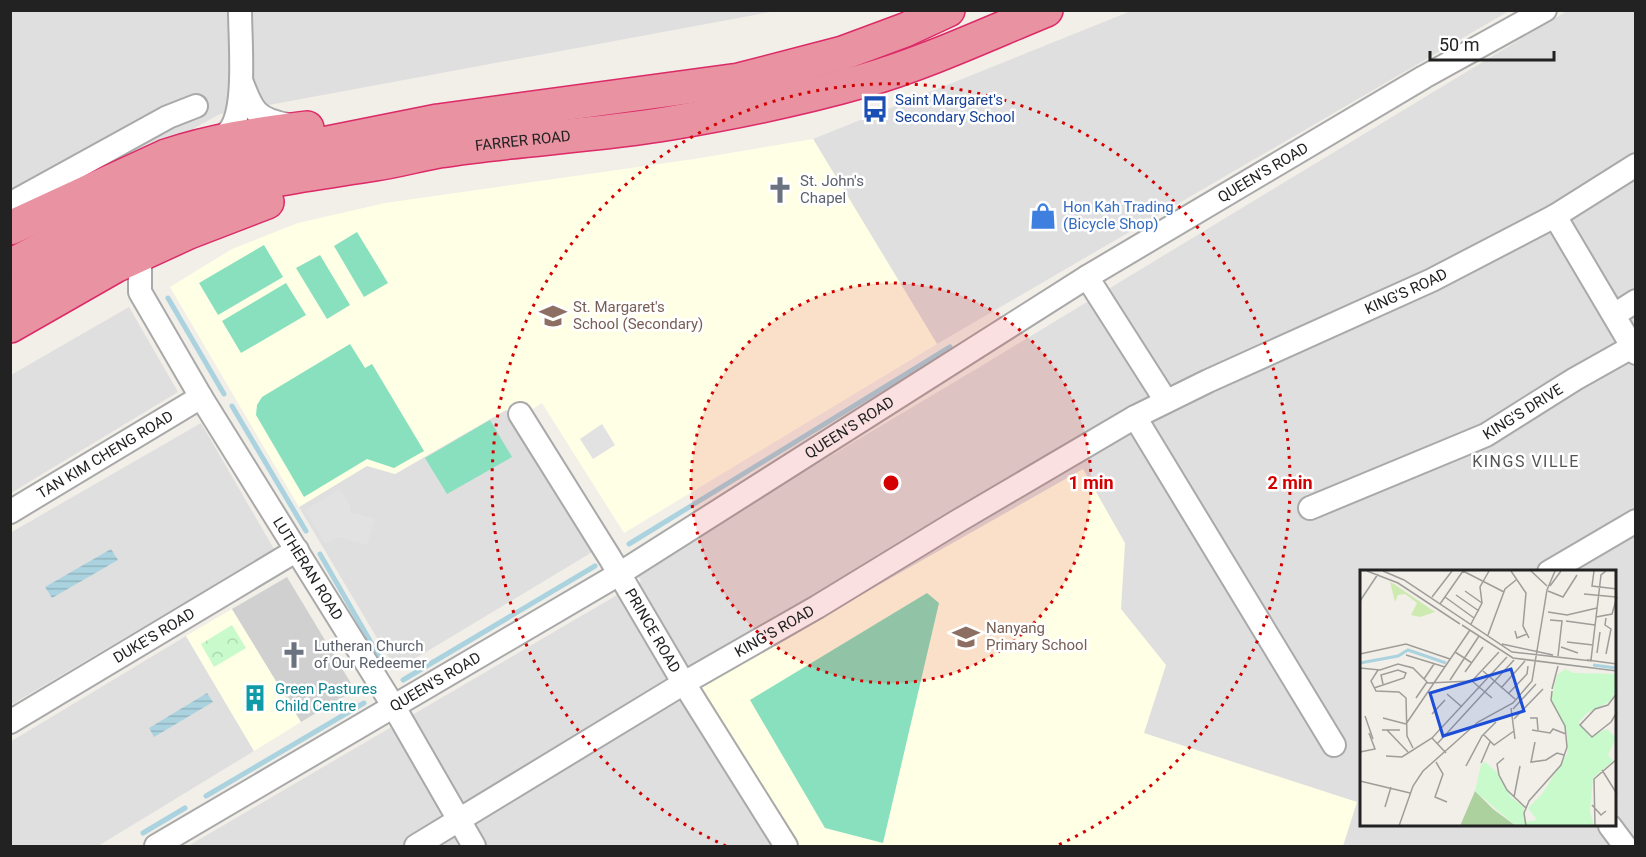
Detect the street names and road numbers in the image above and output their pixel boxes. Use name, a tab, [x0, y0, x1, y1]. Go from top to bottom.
street label: FARRER ROAD	[474, 127, 572, 155]
street label: QUEEN'S ROAD	[1215, 139, 1312, 206]
street label: KING'S ROAD	[1362, 265, 1450, 318]
street label: KING'S DRIVE	[1479, 380, 1566, 444]
street label: QUEEN'S ROAD	[802, 393, 897, 463]
street label: TAN KIM CHENG ROAD	[34, 407, 176, 503]
street label: LUTHERAN ROAD	[269, 514, 347, 624]
street label: PRINCE ROAD	[621, 585, 684, 676]
street label: KING'S ROAD	[732, 601, 818, 661]
street label: DUKE'S ROAD	[110, 604, 198, 667]
street label: QUEEN'S ROAD	[387, 648, 484, 716]

